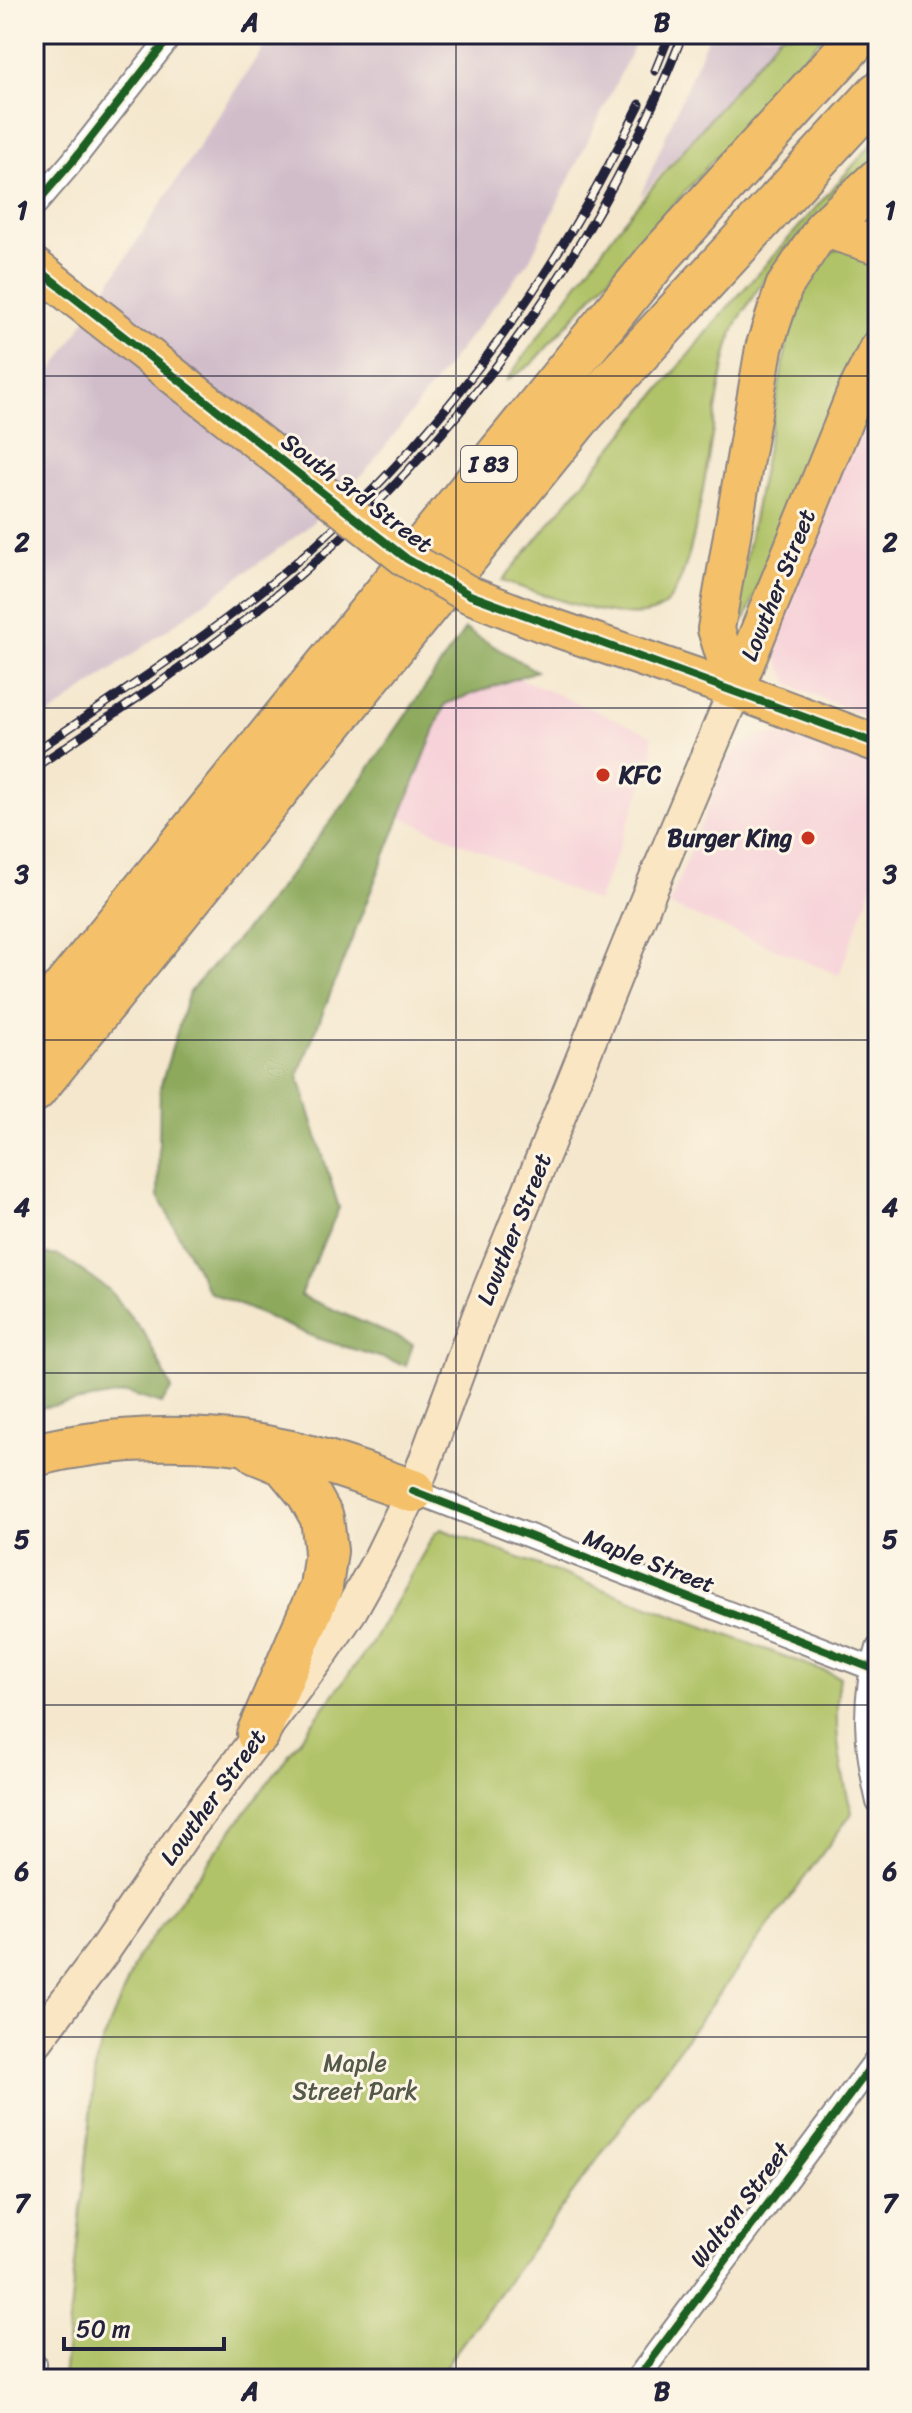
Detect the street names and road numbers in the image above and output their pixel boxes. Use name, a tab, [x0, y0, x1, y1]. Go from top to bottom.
street label: South 3rd Street	[272, 421, 442, 565]
road number: I 83	[461, 446, 517, 482]
street label: Lowther Street	[728, 502, 828, 668]
street label: Lowther Street	[464, 1146, 564, 1312]
street label: Maple Street	[577, 1517, 721, 1605]
street label: Lowther Street	[149, 1719, 277, 1875]
street label: Walton Street	[679, 2132, 802, 2277]

